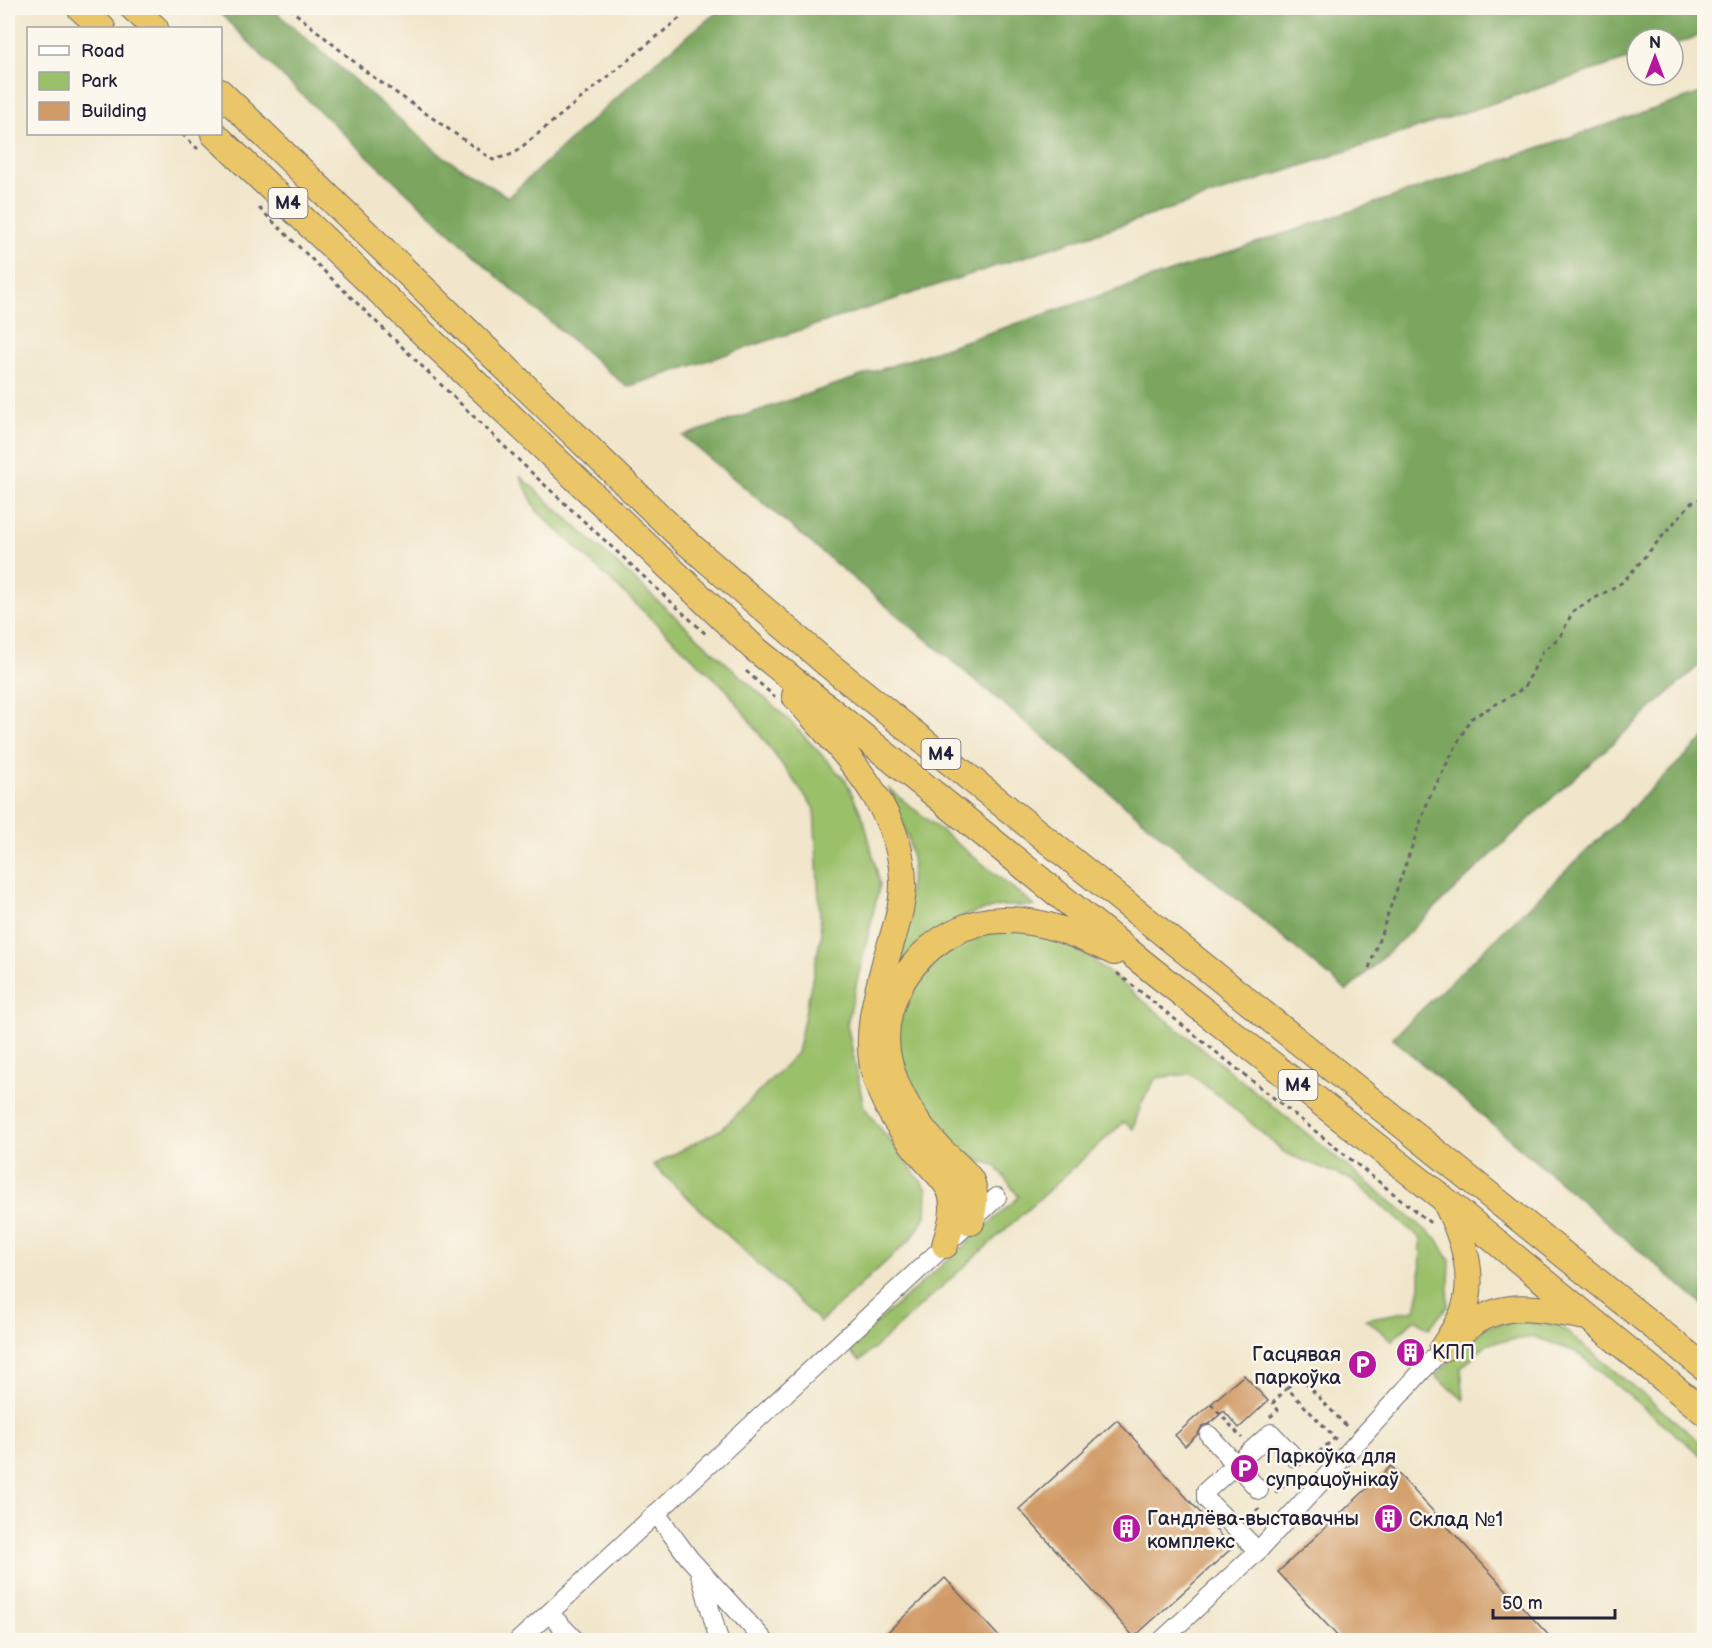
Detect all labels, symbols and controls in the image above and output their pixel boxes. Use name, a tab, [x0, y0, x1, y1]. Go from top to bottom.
legend	[27, 27, 222, 135]
north arrow	[1625, 27, 1685, 87]
text: N	[1649, 34, 1661, 53]
text: Road	[81, 41, 125, 62]
text: Park	[81, 71, 117, 92]
text: Building	[81, 101, 147, 122]
road number: М4	[268, 188, 308, 218]
road number: М4	[922, 739, 960, 769]
road number: М4	[1278, 1070, 1318, 1100]
building icon: КПП	[1395, 1336, 1427, 1368]
place label: КПП	[1432, 1341, 1475, 1365]
place label: Гасцявая паркоўка	[1252, 1343, 1341, 1390]
parking icon: Гасцявая паркоўка	[1346, 1349, 1378, 1381]
place label: Паркоўка для супрацоўнікаў	[1266, 1445, 1399, 1492]
parking icon: Паркоўка для супрацоўнікаў	[1229, 1452, 1261, 1484]
building icon: Склад №1	[1372, 1503, 1404, 1535]
place label: Гандлёва-выставачны комплекс	[1147, 1507, 1359, 1554]
place label: Склад №1	[1409, 1508, 1503, 1532]
building icon: Гандлёва-выставачны комплекс	[1110, 1513, 1142, 1545]
scale bar	[1493, 1582, 1614, 1620]
text: 50 m	[1502, 1593, 1543, 1614]

